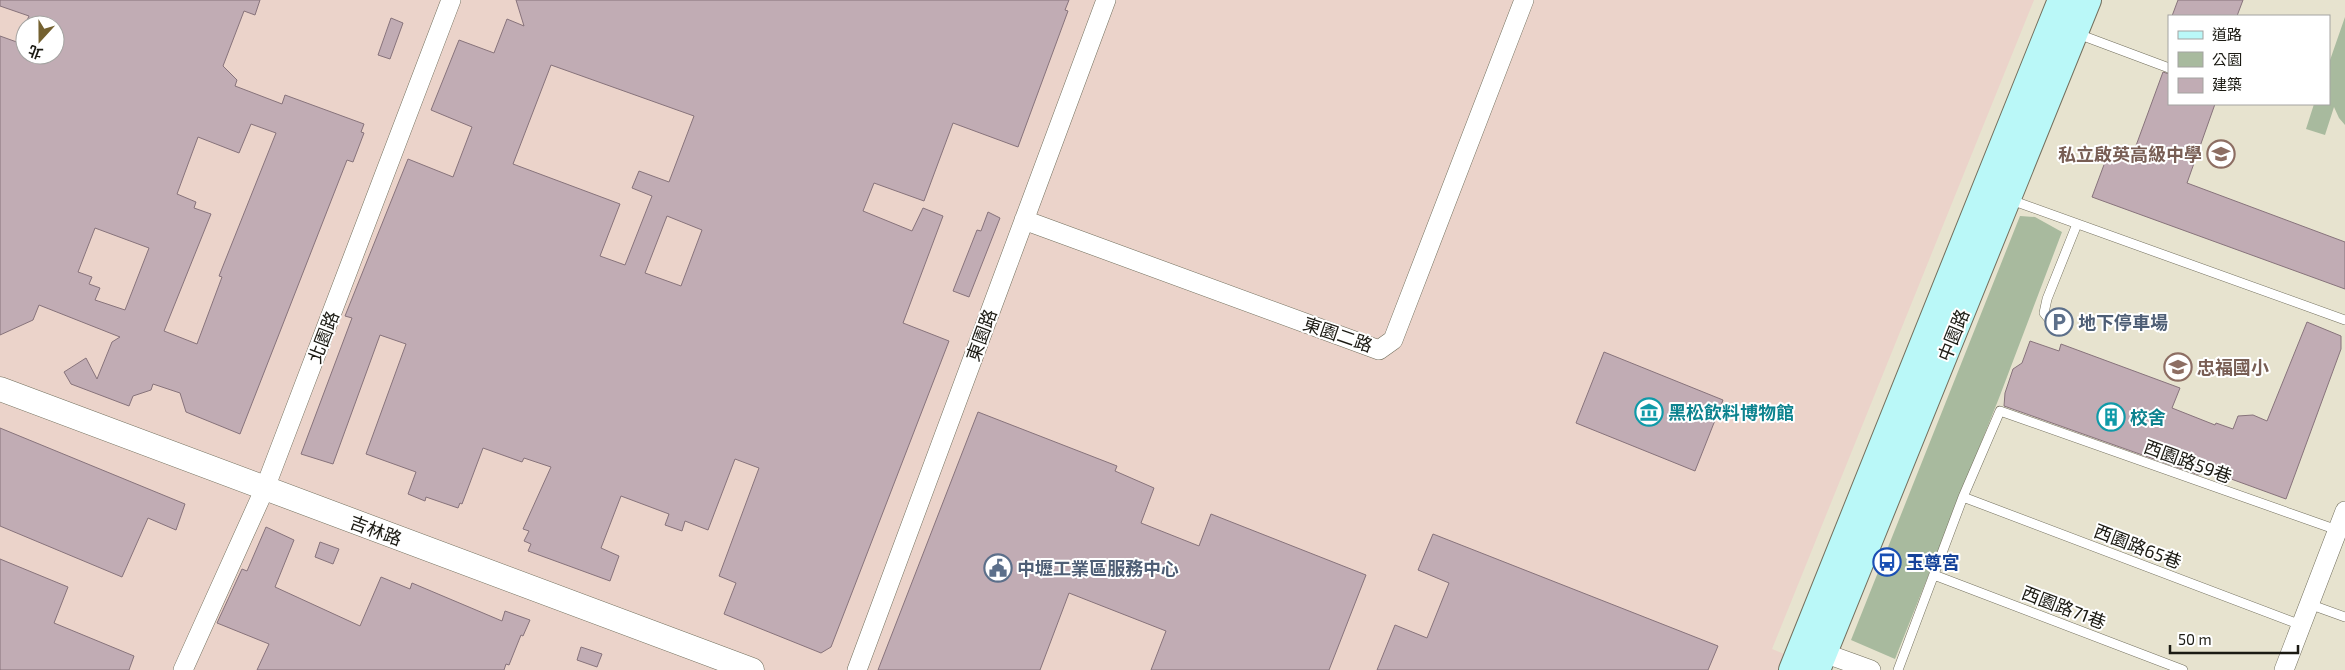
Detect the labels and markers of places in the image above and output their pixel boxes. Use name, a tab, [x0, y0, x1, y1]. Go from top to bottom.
school or university icon: 私立啟英高級中學	[2206, 139, 2236, 169]
place label: 私立啟英高級中學	[2058, 143, 2202, 165]
parking icon: 地下停車場	[2044, 307, 2074, 337]
place label: 地下停車場	[2078, 311, 2168, 333]
school or university icon: 忠福國小	[2163, 352, 2193, 382]
place label: 忠福國小	[2197, 356, 2269, 378]
museum icon: 黑松飲料博物館	[1634, 397, 1664, 427]
place label: 黑松飲料博物館	[1668, 401, 1794, 423]
building icon: 校舍	[2096, 402, 2126, 432]
place label: 校舍	[2130, 406, 2166, 428]
bus stop icon: 玉尊宮	[1872, 547, 1902, 577]
place label: 玉尊宮	[1906, 551, 1960, 573]
public building icon: 中壢工業區服務中心	[983, 553, 1013, 583]
place label: 中壢工業區服務中心	[1017, 557, 1179, 579]

